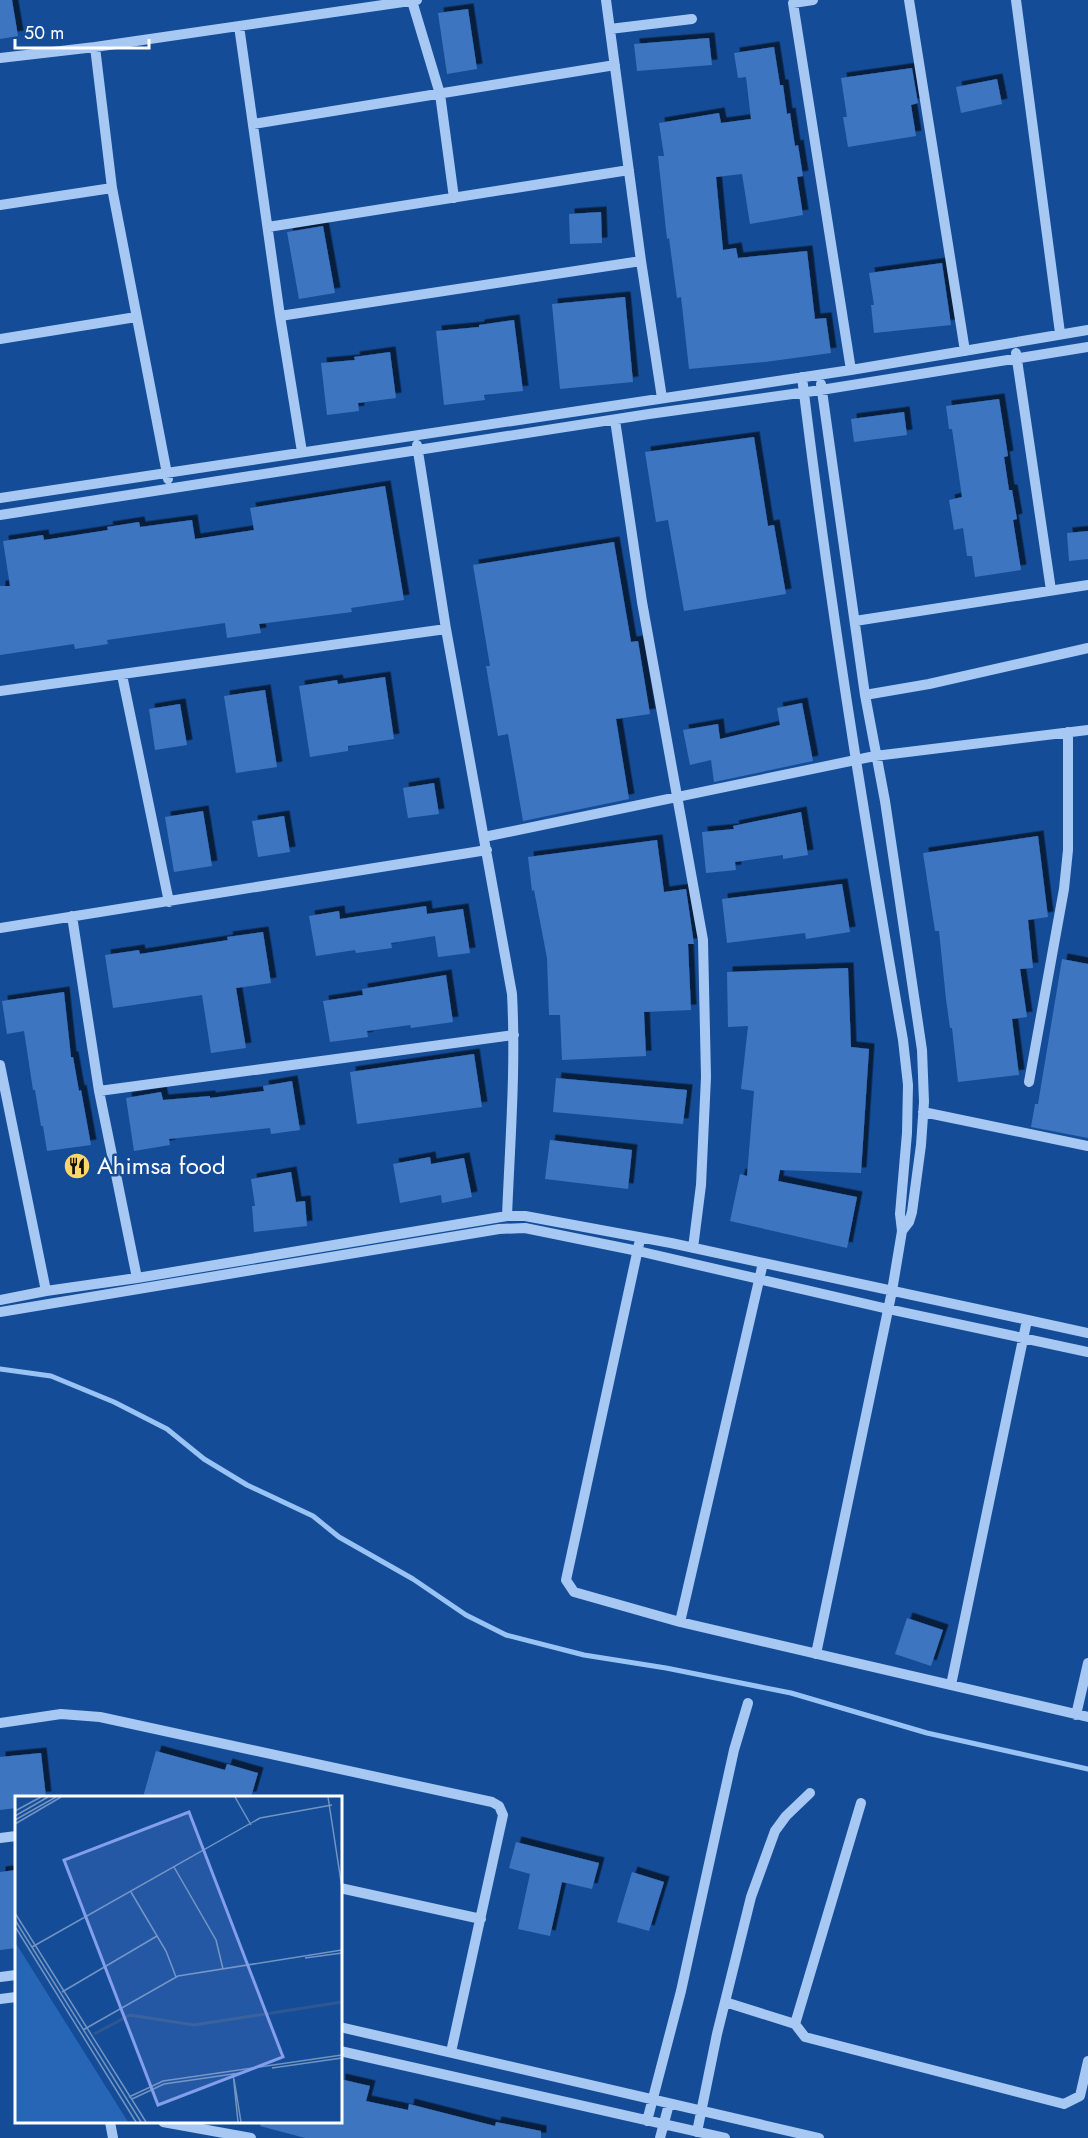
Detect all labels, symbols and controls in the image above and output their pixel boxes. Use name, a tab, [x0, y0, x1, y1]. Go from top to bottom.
scale bar	[15, 12, 148, 50]
text: 50 m	[24, 20, 64, 46]
place label: Ahimsa food	[97, 1148, 226, 1183]
restaurant icon: Ahimsa food	[62, 1151, 92, 1181]
inset map	[15, 1796, 342, 2123]

